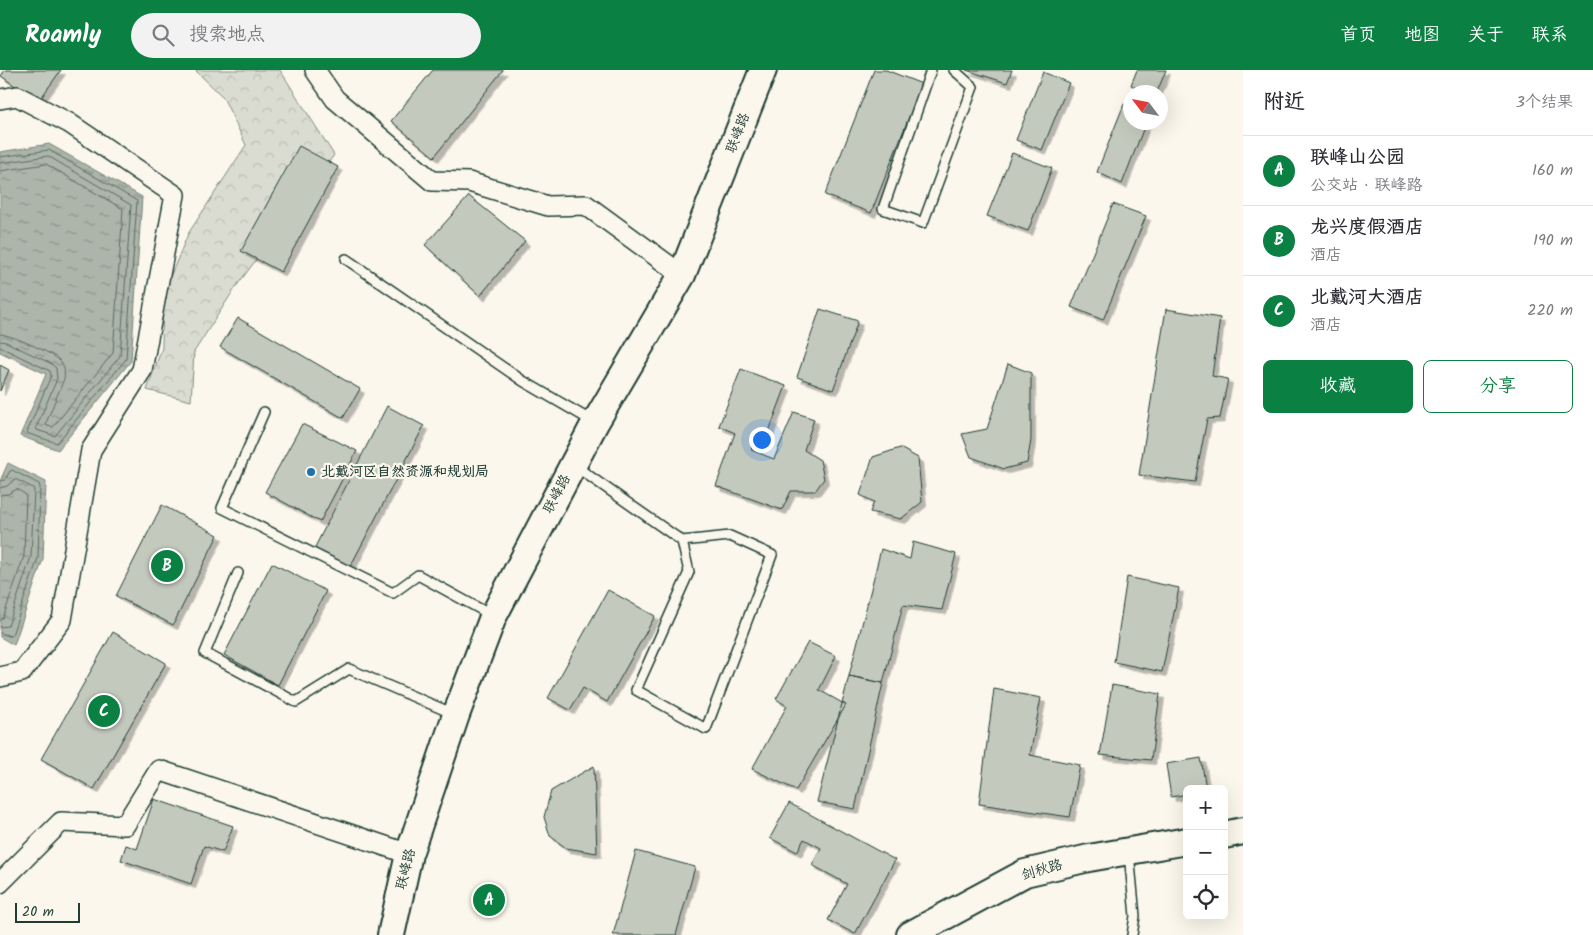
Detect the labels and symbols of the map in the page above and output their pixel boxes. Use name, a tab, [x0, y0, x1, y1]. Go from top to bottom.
north arrow	[1123, 85, 1168, 130]
street label: 联峰路	[720, 109, 756, 157]
your location	[749, 427, 775, 453]
place label: 北戴河区自然资源和规划局	[321, 461, 489, 483]
marker: 北戴河区自然资源和规划局	[305, 466, 317, 478]
street label: 联峰路	[537, 470, 577, 518]
pin: B	[151, 547, 183, 585]
pin: C	[88, 692, 120, 730]
street label: 联峰路	[390, 846, 422, 892]
street label: 剑秋路	[1019, 854, 1065, 886]
pin: A	[473, 881, 505, 919]
scale bar	[15, 900, 80, 923]

